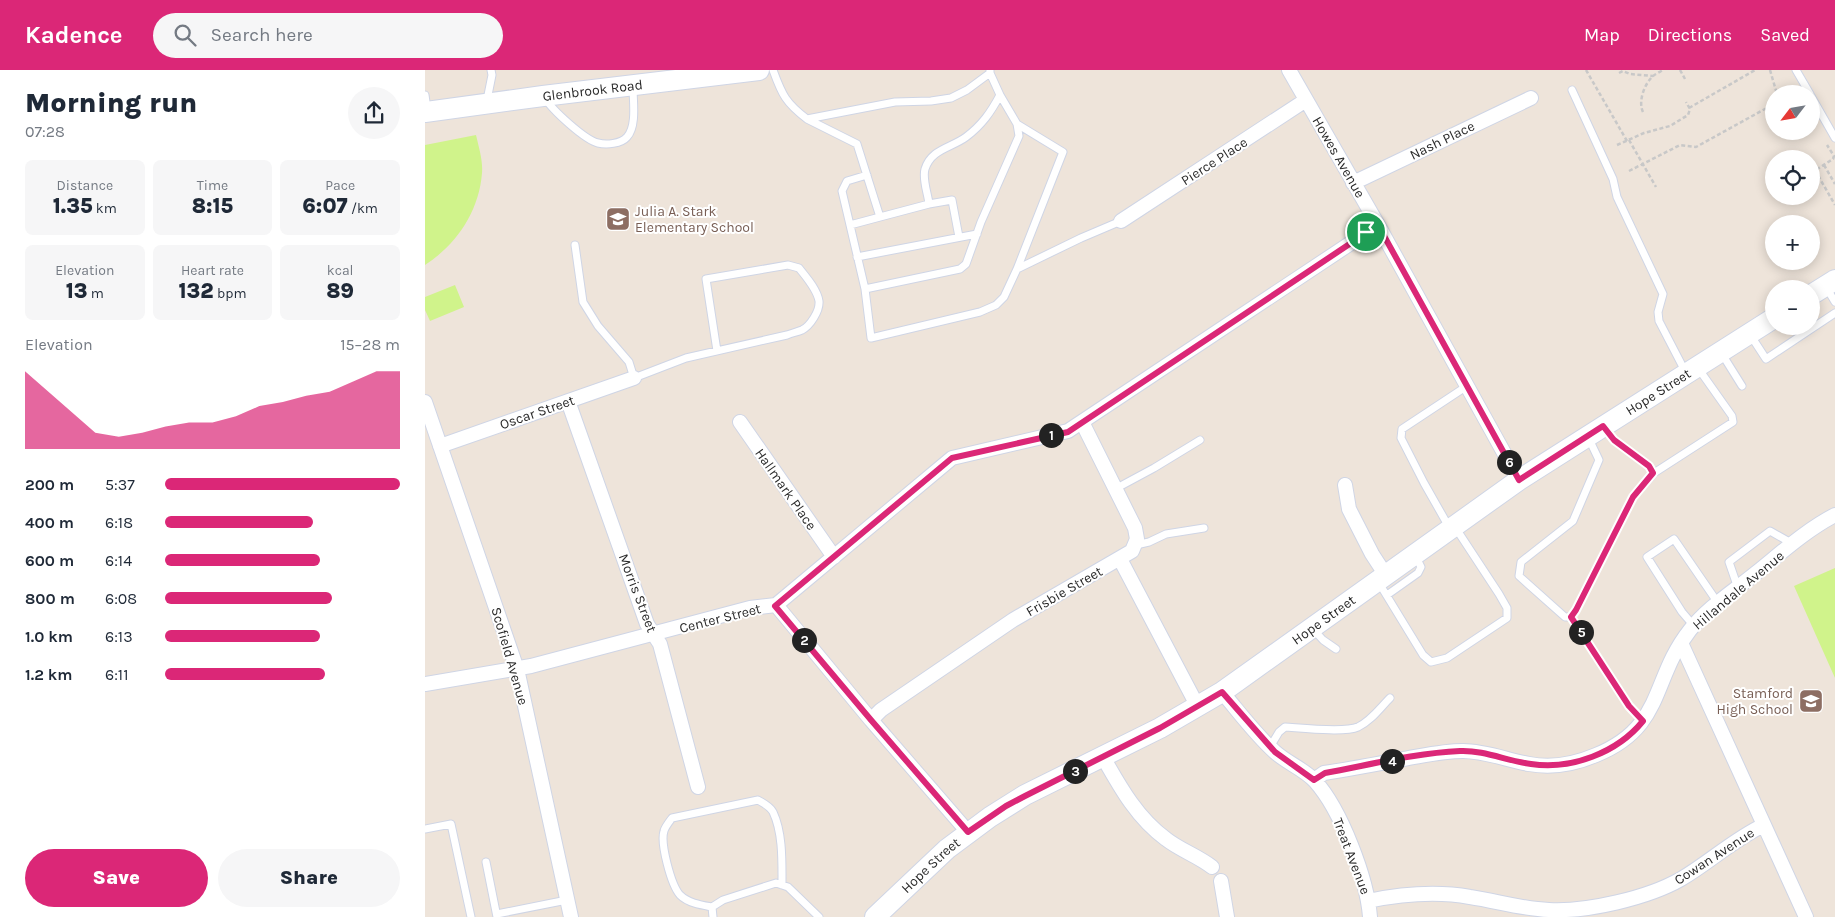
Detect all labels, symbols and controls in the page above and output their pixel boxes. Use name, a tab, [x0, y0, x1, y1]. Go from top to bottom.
search box	[153, 13, 503, 58]
text: Kadence	[25, 21, 123, 49]
icon: search	[171, 21, 199, 49]
text: Search here	[211, 24, 313, 46]
text: Map	[1584, 24, 1620, 46]
text: Directions	[1648, 24, 1732, 46]
text: Saved	[1760, 24, 1810, 46]
street label: Glenbrook Road	[542, 76, 644, 105]
north arrow	[1765, 85, 1820, 140]
map controls	[1765, 85, 1820, 335]
text: Morning run	[25, 86, 197, 119]
button: share	[348, 87, 400, 139]
street label: Howes Avenue	[1308, 114, 1369, 201]
street label: Nash Place	[1407, 117, 1477, 163]
text: 07:28	[25, 122, 65, 141]
street label: Pierce Place	[1178, 134, 1251, 189]
button: locate	[1765, 150, 1820, 205]
text: Distance	[57, 177, 113, 194]
text: Time	[197, 177, 228, 194]
text: Pace	[325, 177, 355, 194]
text: 1.35	[53, 194, 93, 218]
text: 8:15	[192, 194, 233, 218]
text: 6:07	[302, 194, 348, 218]
text: km	[93, 200, 117, 217]
text: /km	[348, 200, 378, 217]
place label: Julia A. Stark Elementary School	[635, 203, 754, 236]
school or university icon: Julia A. Stark Elementary School	[605, 206, 631, 232]
pin	[1345, 211, 1387, 253]
button: +	[1765, 215, 1820, 270]
icon: arrive	[1352, 218, 1380, 246]
text: Elevation	[55, 262, 114, 279]
text: Heart rate	[181, 262, 244, 279]
text: kcal	[327, 262, 354, 279]
text: 13	[66, 279, 88, 303]
text: 132	[178, 279, 214, 303]
text: 89	[326, 279, 354, 303]
button: −	[1765, 280, 1820, 335]
text: m	[88, 285, 104, 302]
text: bpm	[214, 285, 246, 302]
text: Elevation	[25, 335, 93, 354]
text: 15–28 m	[340, 335, 400, 354]
street label: Hope Street	[1622, 365, 1694, 419]
street label: Oscar Street	[497, 392, 577, 433]
pin: 1	[1039, 422, 1063, 448]
text: 1	[1049, 427, 1054, 444]
street label: Hallmark Place	[751, 445, 820, 533]
pin: 6	[1497, 450, 1521, 474]
text: 6	[1505, 454, 1514, 471]
text: 200 m	[25, 475, 74, 494]
text: 5:37	[105, 475, 135, 494]
text: 400 m	[25, 513, 74, 532]
text: 6:18	[105, 513, 133, 532]
street label: Hillandale Avenue	[1689, 547, 1787, 634]
text: 600 m	[25, 551, 74, 570]
text: 6:14	[105, 551, 132, 570]
street label: Morris Street	[615, 551, 660, 635]
street label: Frisbie Street	[1023, 563, 1105, 620]
text: 800 m	[25, 589, 75, 608]
text: 6:08	[105, 589, 137, 608]
street label: Hope Street	[1289, 592, 1359, 648]
street label: Center Street	[678, 600, 763, 637]
street label: Scofield Avenue	[487, 605, 532, 707]
pin: 5	[1569, 620, 1593, 644]
text: 5	[1577, 624, 1586, 641]
text: 1.0 km	[25, 627, 73, 646]
text: 6:13	[105, 627, 133, 646]
pin: 2	[791, 628, 817, 652]
text: 2	[800, 632, 809, 649]
text: 1.2 km	[25, 665, 73, 684]
text: 6:11	[105, 665, 128, 684]
place label: Stamford High School	[1716, 685, 1793, 718]
school or university icon: Stamford High School	[1798, 688, 1824, 714]
pin: 4	[1379, 748, 1405, 774]
text: 4	[1388, 753, 1397, 770]
pin: 3	[1063, 758, 1087, 784]
text: 3	[1071, 763, 1080, 780]
street label: Treat Avenue	[1329, 816, 1374, 897]
street label: Cowan Avenue	[1671, 824, 1757, 889]
street label: Hope Street	[898, 834, 964, 897]
button: Save	[25, 849, 208, 907]
button: Share	[218, 849, 400, 907]

